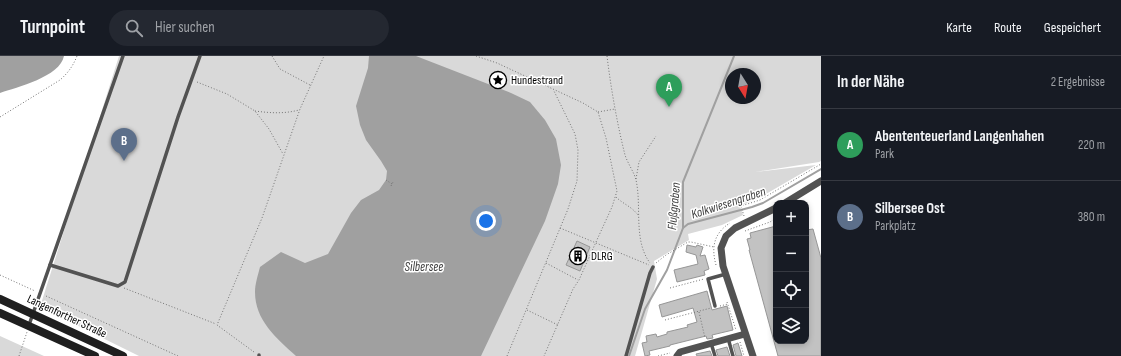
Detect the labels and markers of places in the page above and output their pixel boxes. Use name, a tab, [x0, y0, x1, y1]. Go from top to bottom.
place icon: Hundestrand	[488, 70, 508, 90]
place label: Hundestrand	[511, 73, 563, 88]
pin: A	[656, 74, 682, 107]
pin: B	[111, 128, 137, 161]
building icon: DLRG	[568, 246, 588, 266]
place label: DLRG	[591, 249, 613, 264]

